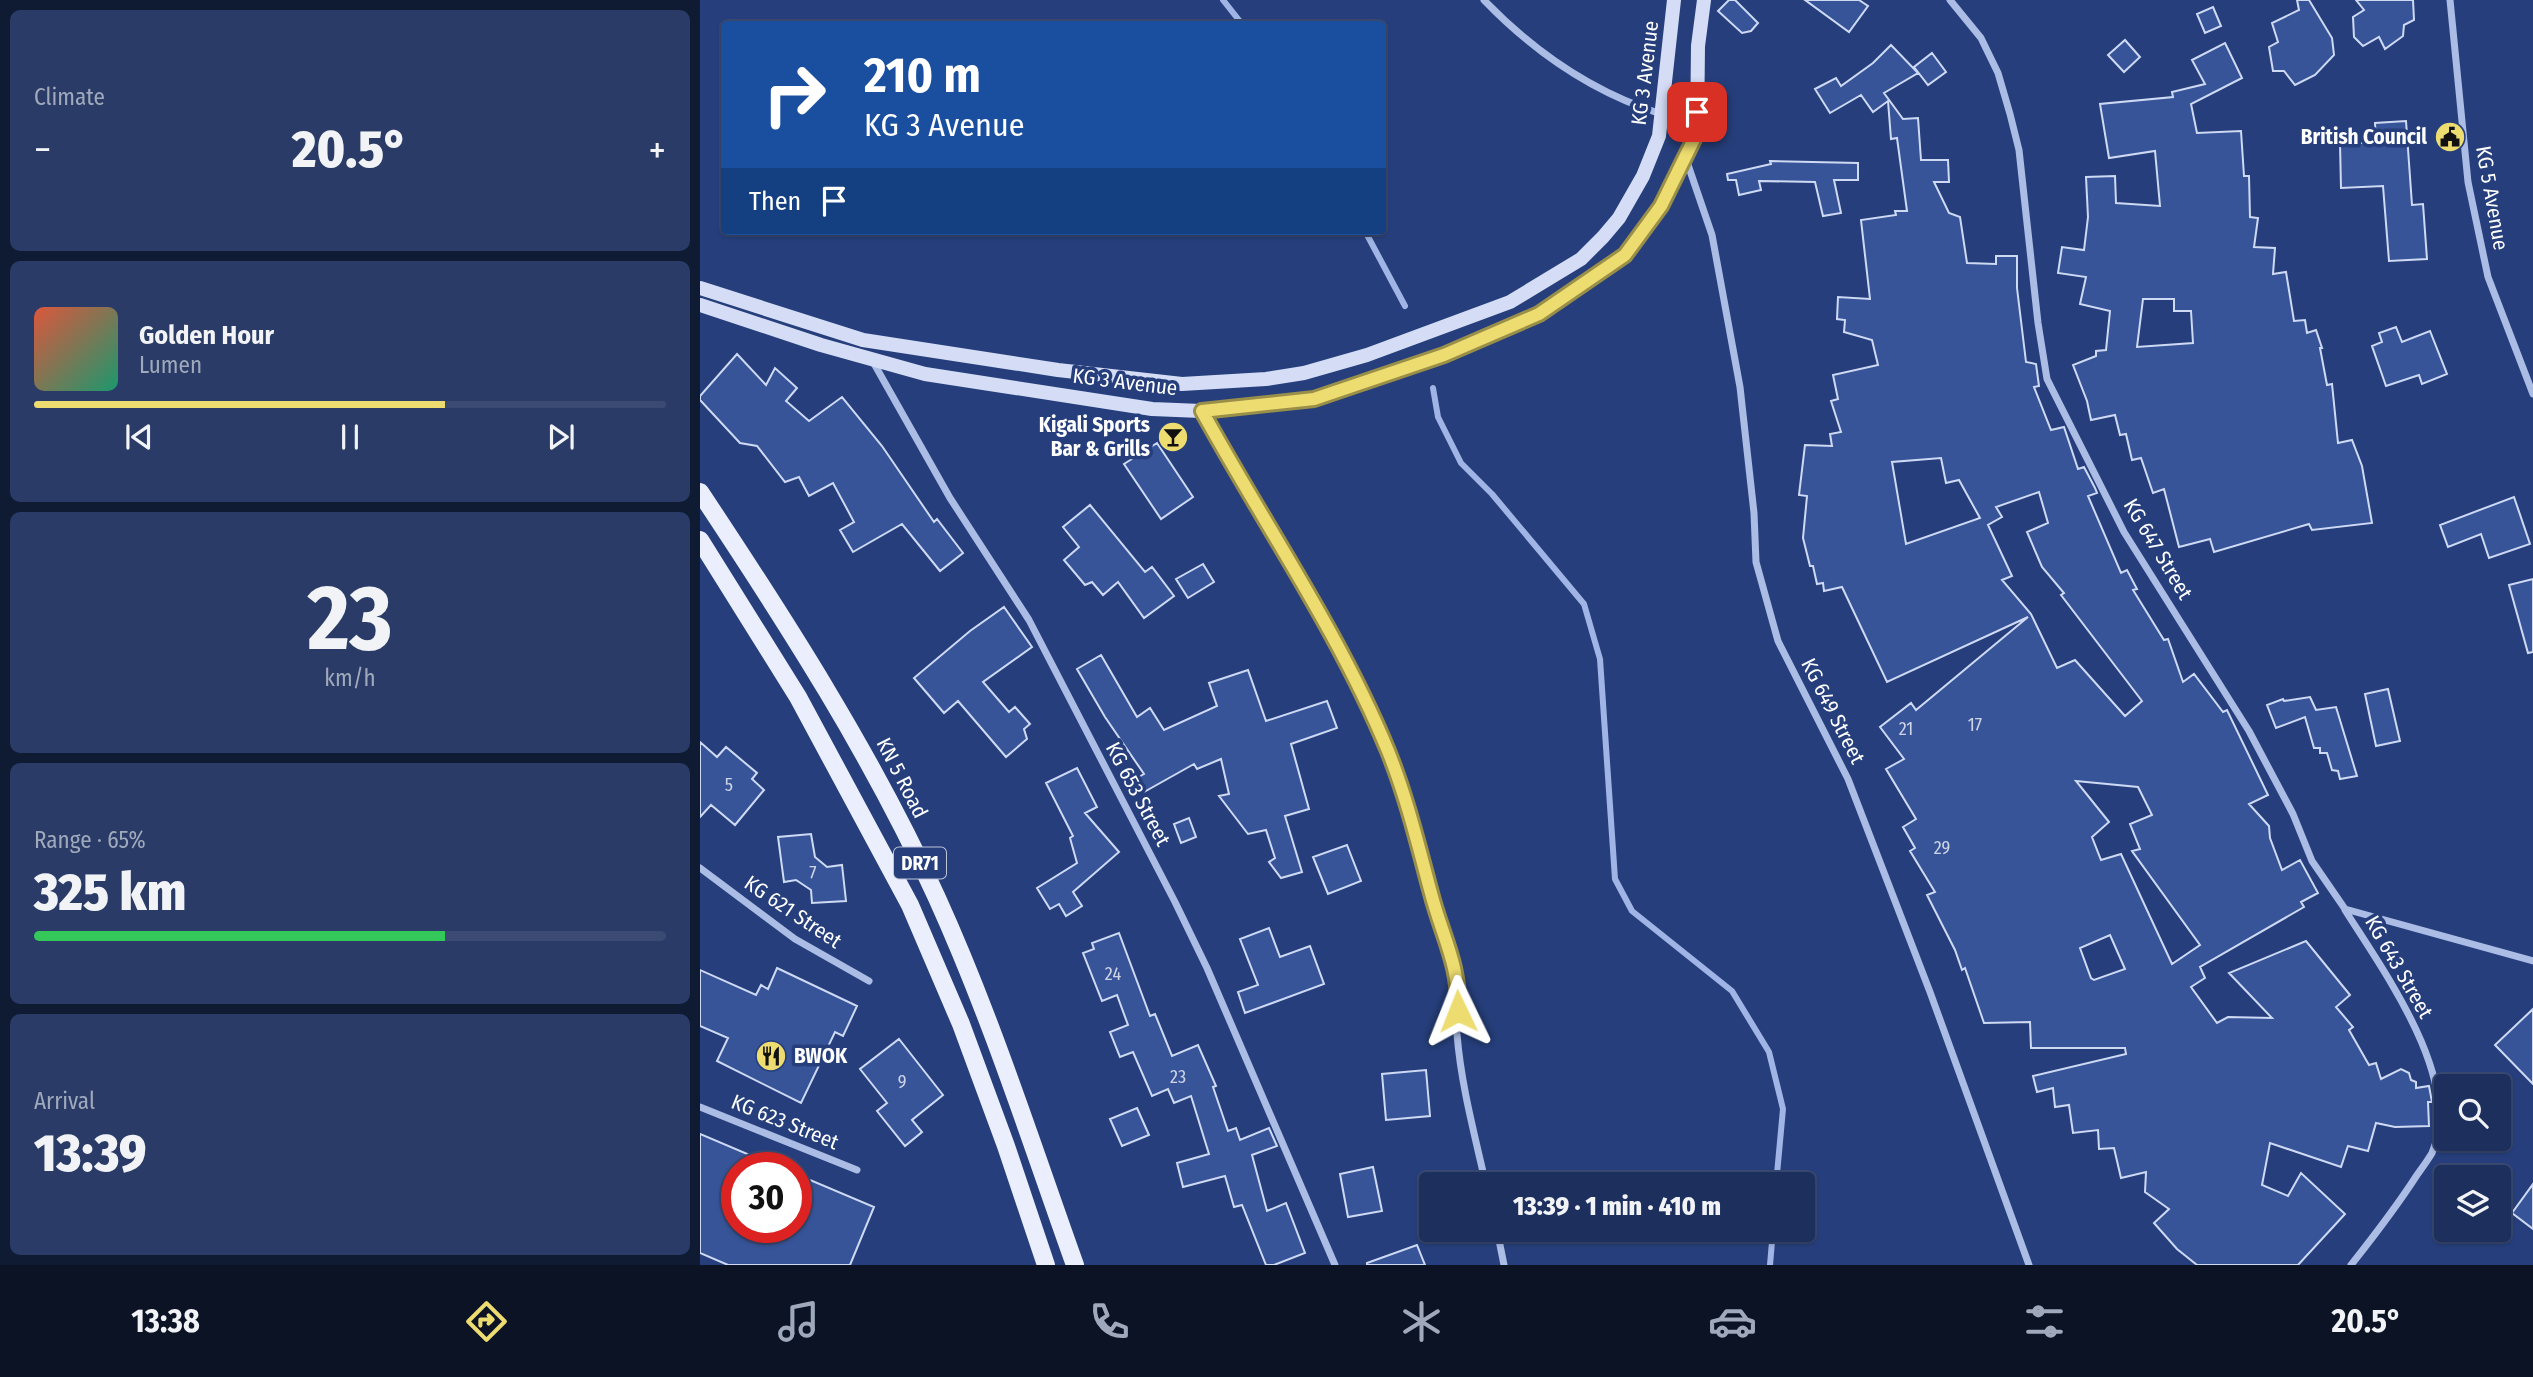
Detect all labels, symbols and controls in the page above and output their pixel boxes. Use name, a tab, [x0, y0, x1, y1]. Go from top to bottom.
street label: KG 3 Avenue	[1626, 19, 1664, 127]
text: 210 m	[864, 46, 981, 105]
icon: right	[749, 49, 840, 140]
pin	[1667, 82, 1727, 142]
text: Climate	[34, 83, 105, 111]
icon: arrive	[1678, 93, 1716, 131]
text: KG 3 Avenue	[864, 106, 1024, 144]
text: 20.5°	[292, 118, 408, 181]
public building icon: British Council	[2433, 120, 2467, 154]
place label: British Council	[2301, 124, 2427, 150]
text: −	[34, 127, 51, 173]
text: +	[649, 127, 666, 173]
street label: KG 5 Avenue	[2470, 144, 2514, 252]
icon: arrive	[815, 182, 853, 220]
text: Then	[749, 186, 801, 217]
text: Golden Hour	[139, 320, 274, 351]
text: Lumen	[139, 351, 202, 379]
street label: KG 3 Avenue	[1071, 363, 1179, 401]
place label: Kigali Sports Bar & Grills	[1039, 412, 1150, 462]
icon: previous	[120, 418, 158, 456]
icon: pause	[331, 418, 369, 456]
icon: next	[542, 418, 580, 456]
bar icon: Kigali Sports Bar & Grills	[1156, 420, 1190, 454]
street label: KG 647 Street	[2118, 494, 2198, 604]
text: 23	[307, 564, 393, 673]
street label: KG 649 Street	[1795, 654, 1871, 768]
text: km/h	[324, 664, 376, 692]
house number: 17	[1968, 714, 1982, 736]
house number: 21	[1899, 718, 1913, 740]
street label: KN 5 Road	[871, 733, 933, 823]
street label: KG 653 Street	[1100, 738, 1176, 850]
house number: 5	[725, 774, 733, 796]
text: Range · 65%	[34, 826, 146, 854]
house number: 29	[1934, 837, 1950, 859]
road number: DR71	[894, 848, 946, 878]
text: 325 km	[34, 861, 186, 924]
house number: 7	[809, 862, 817, 884]
street label: KG 621 Street	[739, 870, 847, 954]
street label: KG 643 Street	[2359, 911, 2439, 1023]
house number: 24	[1105, 963, 1121, 985]
position arrow	[1421, 974, 1495, 1048]
restaurant icon: BWOK	[754, 1039, 788, 1073]
place label: BWOK	[794, 1043, 848, 1069]
house number: 23	[1170, 1066, 1186, 1088]
house number: 9	[898, 1071, 906, 1093]
map controls	[2434, 1074, 2511, 1242]
button: search	[2434, 1074, 2511, 1151]
text: Arrival	[34, 1087, 95, 1115]
street label: KG 623 Street	[728, 1089, 843, 1155]
text: 13:39	[34, 1122, 146, 1185]
speed limit sign: 30	[721, 1152, 812, 1243]
button: layers	[2434, 1165, 2511, 1242]
text: 13:39 · 1 min · 410 m	[1513, 1191, 1721, 1222]
icon: directions	[462, 1297, 511, 1346]
icon: music	[774, 1297, 823, 1346]
icon: phone	[1085, 1297, 1134, 1346]
icon: climate	[1397, 1297, 1446, 1346]
icon: car	[1708, 1297, 1757, 1346]
icon: filters	[2020, 1297, 2069, 1346]
text: 13:38	[131, 1302, 200, 1340]
text: 20.5°	[2331, 1302, 2402, 1340]

